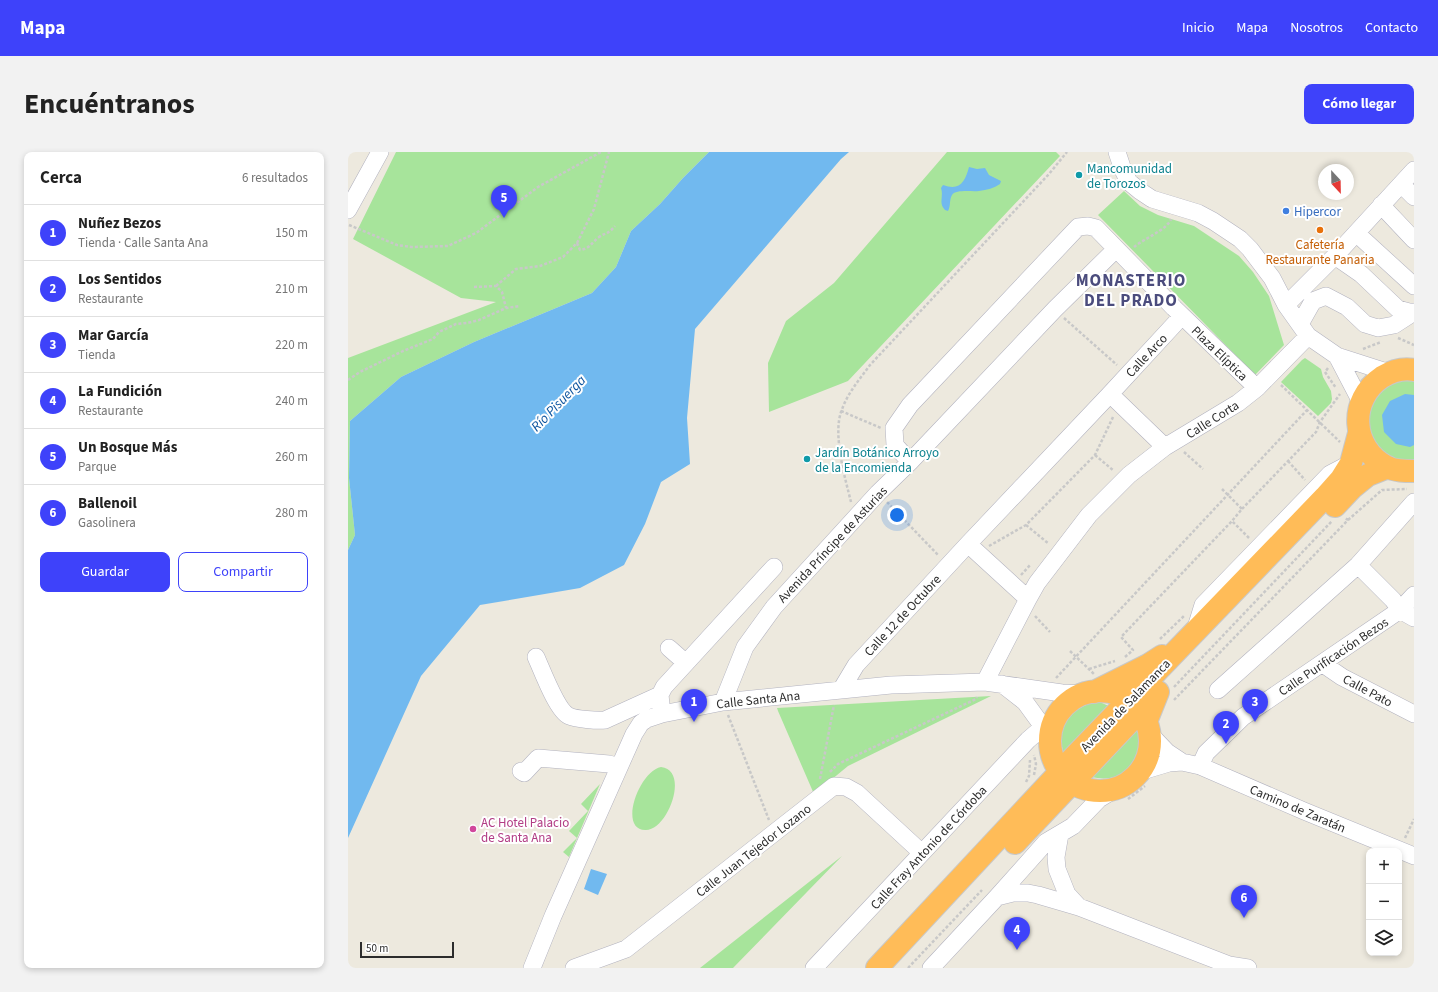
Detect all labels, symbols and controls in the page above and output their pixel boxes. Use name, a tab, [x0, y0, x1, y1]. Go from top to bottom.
text: Mapa	[20, 15, 65, 42]
text: Inicio	[1182, 18, 1214, 38]
text: Mapa	[1236, 18, 1268, 38]
text: Nosotros	[1290, 18, 1343, 38]
text: Contacto	[1365, 18, 1418, 38]
text: Encuéntranos	[24, 84, 195, 124]
button: Cómo llegar	[1304, 84, 1414, 124]
place label: Mancomunidad de Torozos	[1087, 160, 1172, 193]
north arrow	[1318, 164, 1354, 200]
text: Cerca	[40, 166, 82, 190]
text: 6 resultados	[242, 169, 308, 187]
marker: Mancomunidad de Torozos	[1074, 170, 1084, 180]
pin: 5	[491, 185, 517, 218]
place label: Hipercor	[1294, 203, 1341, 221]
marker: Hipercor	[1281, 206, 1291, 216]
text: Nuñez Bezos	[78, 213, 161, 234]
text: 1	[50, 224, 56, 242]
text: 150 m	[275, 224, 308, 242]
marker: Cafetería Restaurante Panaria	[1315, 225, 1325, 235]
text: Tienda · Calle Santa Ana	[78, 234, 208, 252]
place label: Cafetería Restaurante Panaria	[1265, 236, 1375, 269]
text: Los Sentidos	[78, 269, 162, 290]
district label: MONASTERIO DEL PRADO	[1076, 269, 1186, 313]
text: 2	[50, 280, 56, 298]
text: 210 m	[275, 280, 308, 298]
text: Restaurante	[78, 290, 143, 308]
street label: Plaza Elíptica	[1187, 322, 1251, 385]
text: Mar García	[78, 325, 149, 346]
street label: Calle Arco	[1122, 330, 1172, 381]
text: 3	[50, 336, 56, 354]
text: 220 m	[275, 336, 308, 354]
text: Tienda	[78, 346, 116, 364]
water label: Río Pisuerga	[527, 371, 591, 436]
text: La Fundición	[78, 381, 162, 402]
text: 4	[50, 392, 56, 410]
text: 240 m	[275, 392, 308, 410]
street label: Calle Corta	[1183, 397, 1242, 443]
text: Restaurante	[78, 402, 143, 420]
text: Un Bosque Más	[78, 437, 177, 458]
place label: Jardín Botánico Arroyo de la Encomienda	[815, 444, 939, 477]
text: 5	[50, 448, 56, 466]
text: 260 m	[275, 448, 308, 466]
marker: Jardín Botánico Arroyo de la Encomienda	[802, 454, 812, 464]
text: Parque	[78, 458, 116, 476]
street label: Avenida Príncipe de Asturias	[774, 482, 892, 607]
text: Ballenoil	[78, 493, 137, 514]
text: 6	[50, 504, 56, 522]
text: 280 m	[275, 504, 308, 522]
your location	[887, 505, 907, 525]
text: Gasolinera	[78, 514, 136, 532]
button: Guardar	[40, 552, 170, 592]
button: Compartir	[178, 552, 308, 592]
street label: Calle 12 de Octubre	[860, 571, 945, 660]
street label: Calle Purificación Bezos	[1275, 613, 1393, 700]
street label: Avenida de Salamanca	[1077, 655, 1175, 756]
street label: Calle Pato	[1339, 670, 1396, 712]
street label: Calle Santa Ana	[715, 687, 801, 713]
pin: 1	[681, 689, 707, 722]
pin: 3	[1242, 689, 1268, 722]
pin: 2	[1213, 711, 1239, 744]
street label: Camino de Zaratán	[1247, 781, 1348, 837]
street label: Calle Fray Antonio de Córdoba	[866, 782, 991, 914]
street label: Calle Juan Tejedor Lozano	[692, 800, 815, 902]
place label: AC Hotel Palacio de Santa Ana	[481, 814, 569, 847]
marker: AC Hotel Palacio de Santa Ana	[468, 824, 478, 834]
map controls	[1366, 848, 1402, 956]
button: +	[1366, 848, 1402, 884]
button: −	[1366, 884, 1402, 920]
pin: 6	[1231, 885, 1257, 918]
pin: 4	[1004, 917, 1030, 950]
button: layers	[1366, 920, 1402, 956]
scale bar	[360, 940, 454, 959]
text: 50 m	[366, 941, 388, 956]

